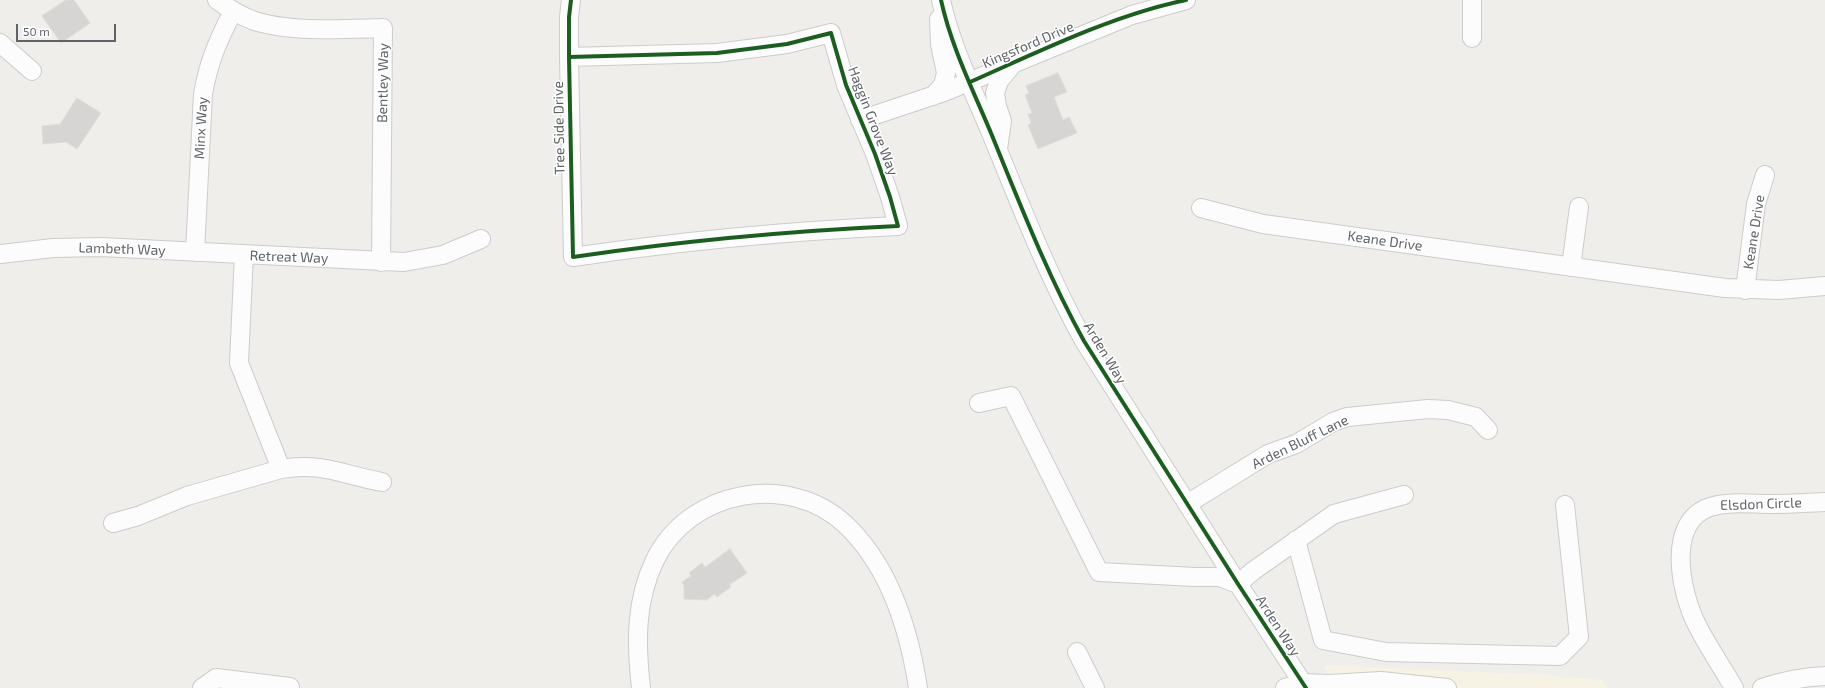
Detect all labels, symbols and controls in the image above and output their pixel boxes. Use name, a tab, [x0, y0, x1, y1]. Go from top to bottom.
scale bar	[18, 16, 118, 42]
street label: Kingsford Drive	[980, 18, 1076, 72]
text: 50 m	[23, 24, 50, 38]
street label: Bentley Way	[374, 43, 392, 123]
street label: Haggin Grove Way	[844, 64, 902, 178]
street label: Tree Side Drive	[550, 81, 568, 175]
street label: Minx Way	[191, 96, 211, 160]
street label: Keane Drive	[1740, 193, 1768, 271]
street label: Keane Drive	[1347, 227, 1423, 255]
street label: Lambeth Way	[78, 239, 166, 259]
street label: Retreat Way	[249, 247, 329, 267]
street label: Arden Way	[1080, 319, 1130, 387]
street label: Arden Bluff Lane	[1249, 411, 1351, 473]
street label: Elsdon Circle	[1720, 494, 1802, 514]
street label: Arden Way	[1252, 592, 1304, 660]

